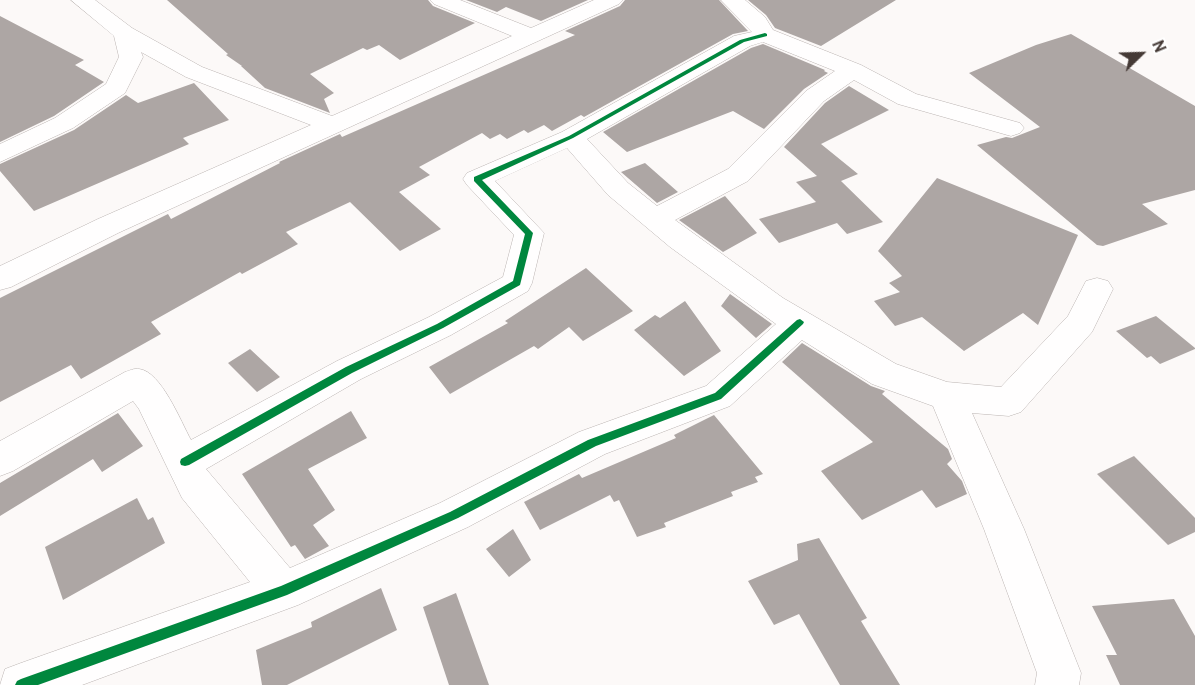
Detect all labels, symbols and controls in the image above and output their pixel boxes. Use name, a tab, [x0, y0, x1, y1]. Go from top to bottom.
north arrow	[1111, 24, 1171, 84]
text: N	[1146, 38, 1169, 56]

